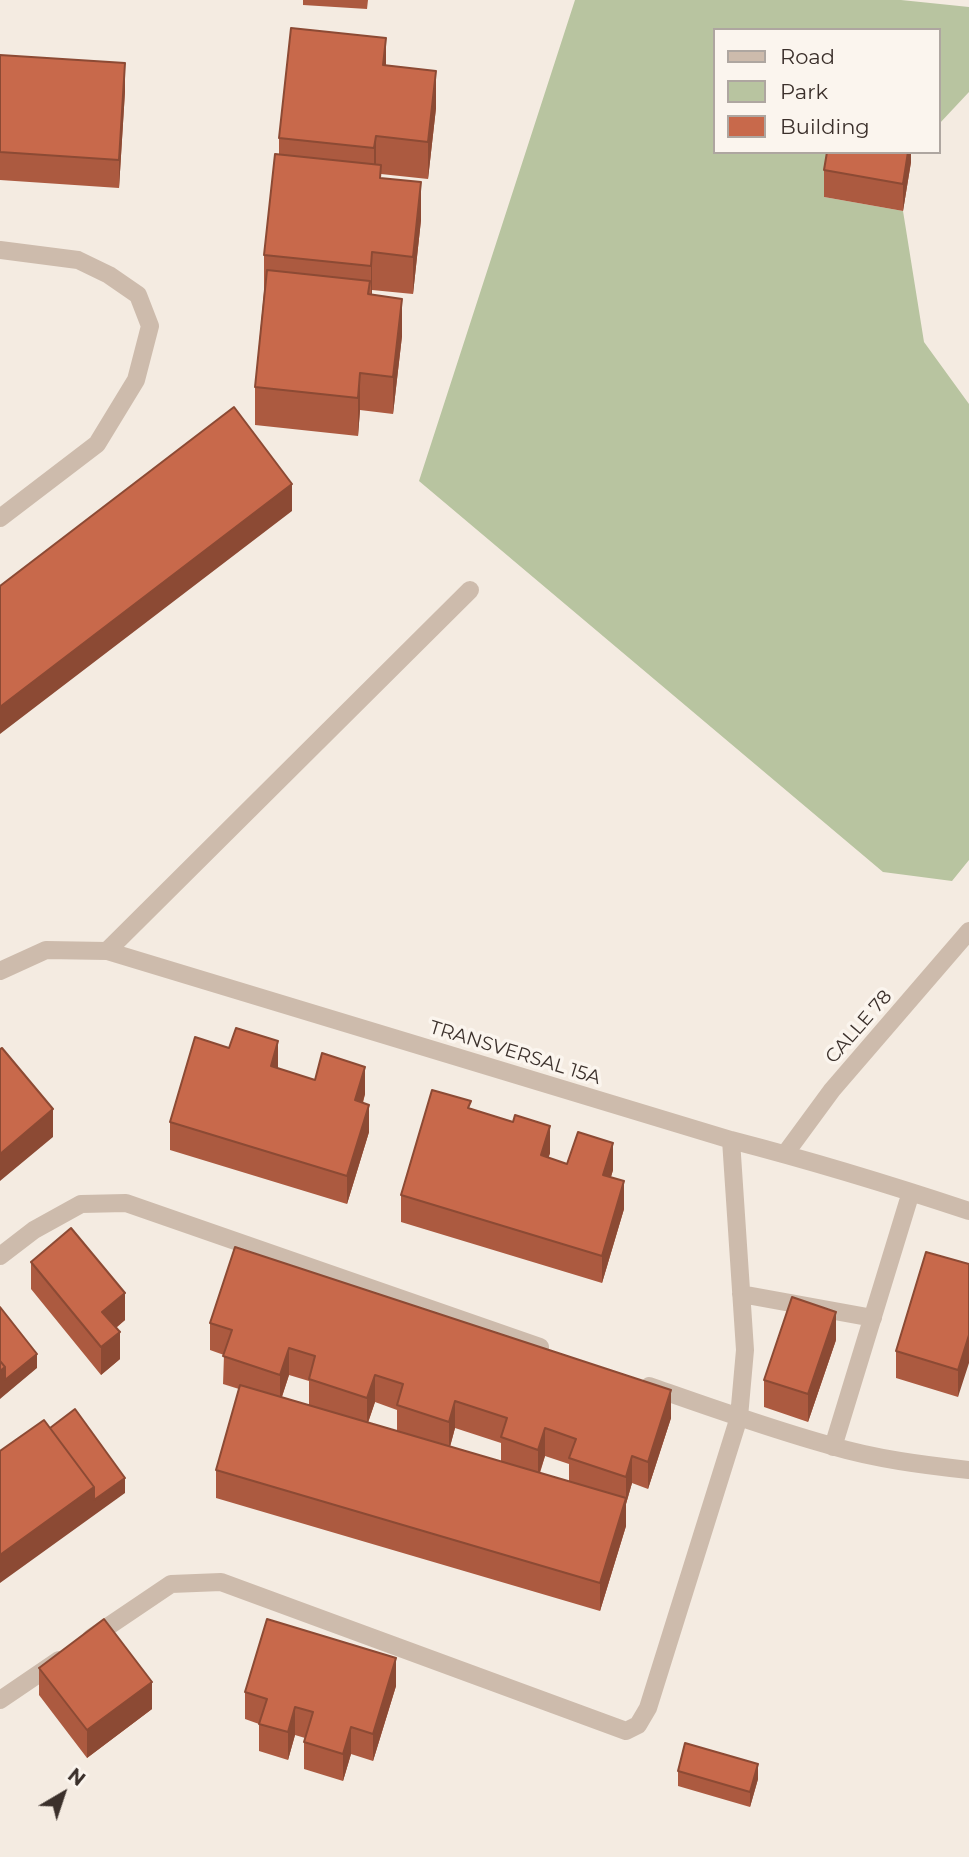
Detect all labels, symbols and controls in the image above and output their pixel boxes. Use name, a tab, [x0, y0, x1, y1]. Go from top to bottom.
legend	[713, 28, 941, 154]
text: Road	[780, 44, 835, 69]
text: Park	[780, 79, 828, 104]
text: Building	[780, 114, 870, 139]
street label: CALLE 78	[821, 986, 897, 1068]
street label: TRANSVERSAL 15A	[427, 1016, 603, 1090]
north arrow	[28, 1759, 98, 1829]
text: N	[63, 1764, 90, 1791]

